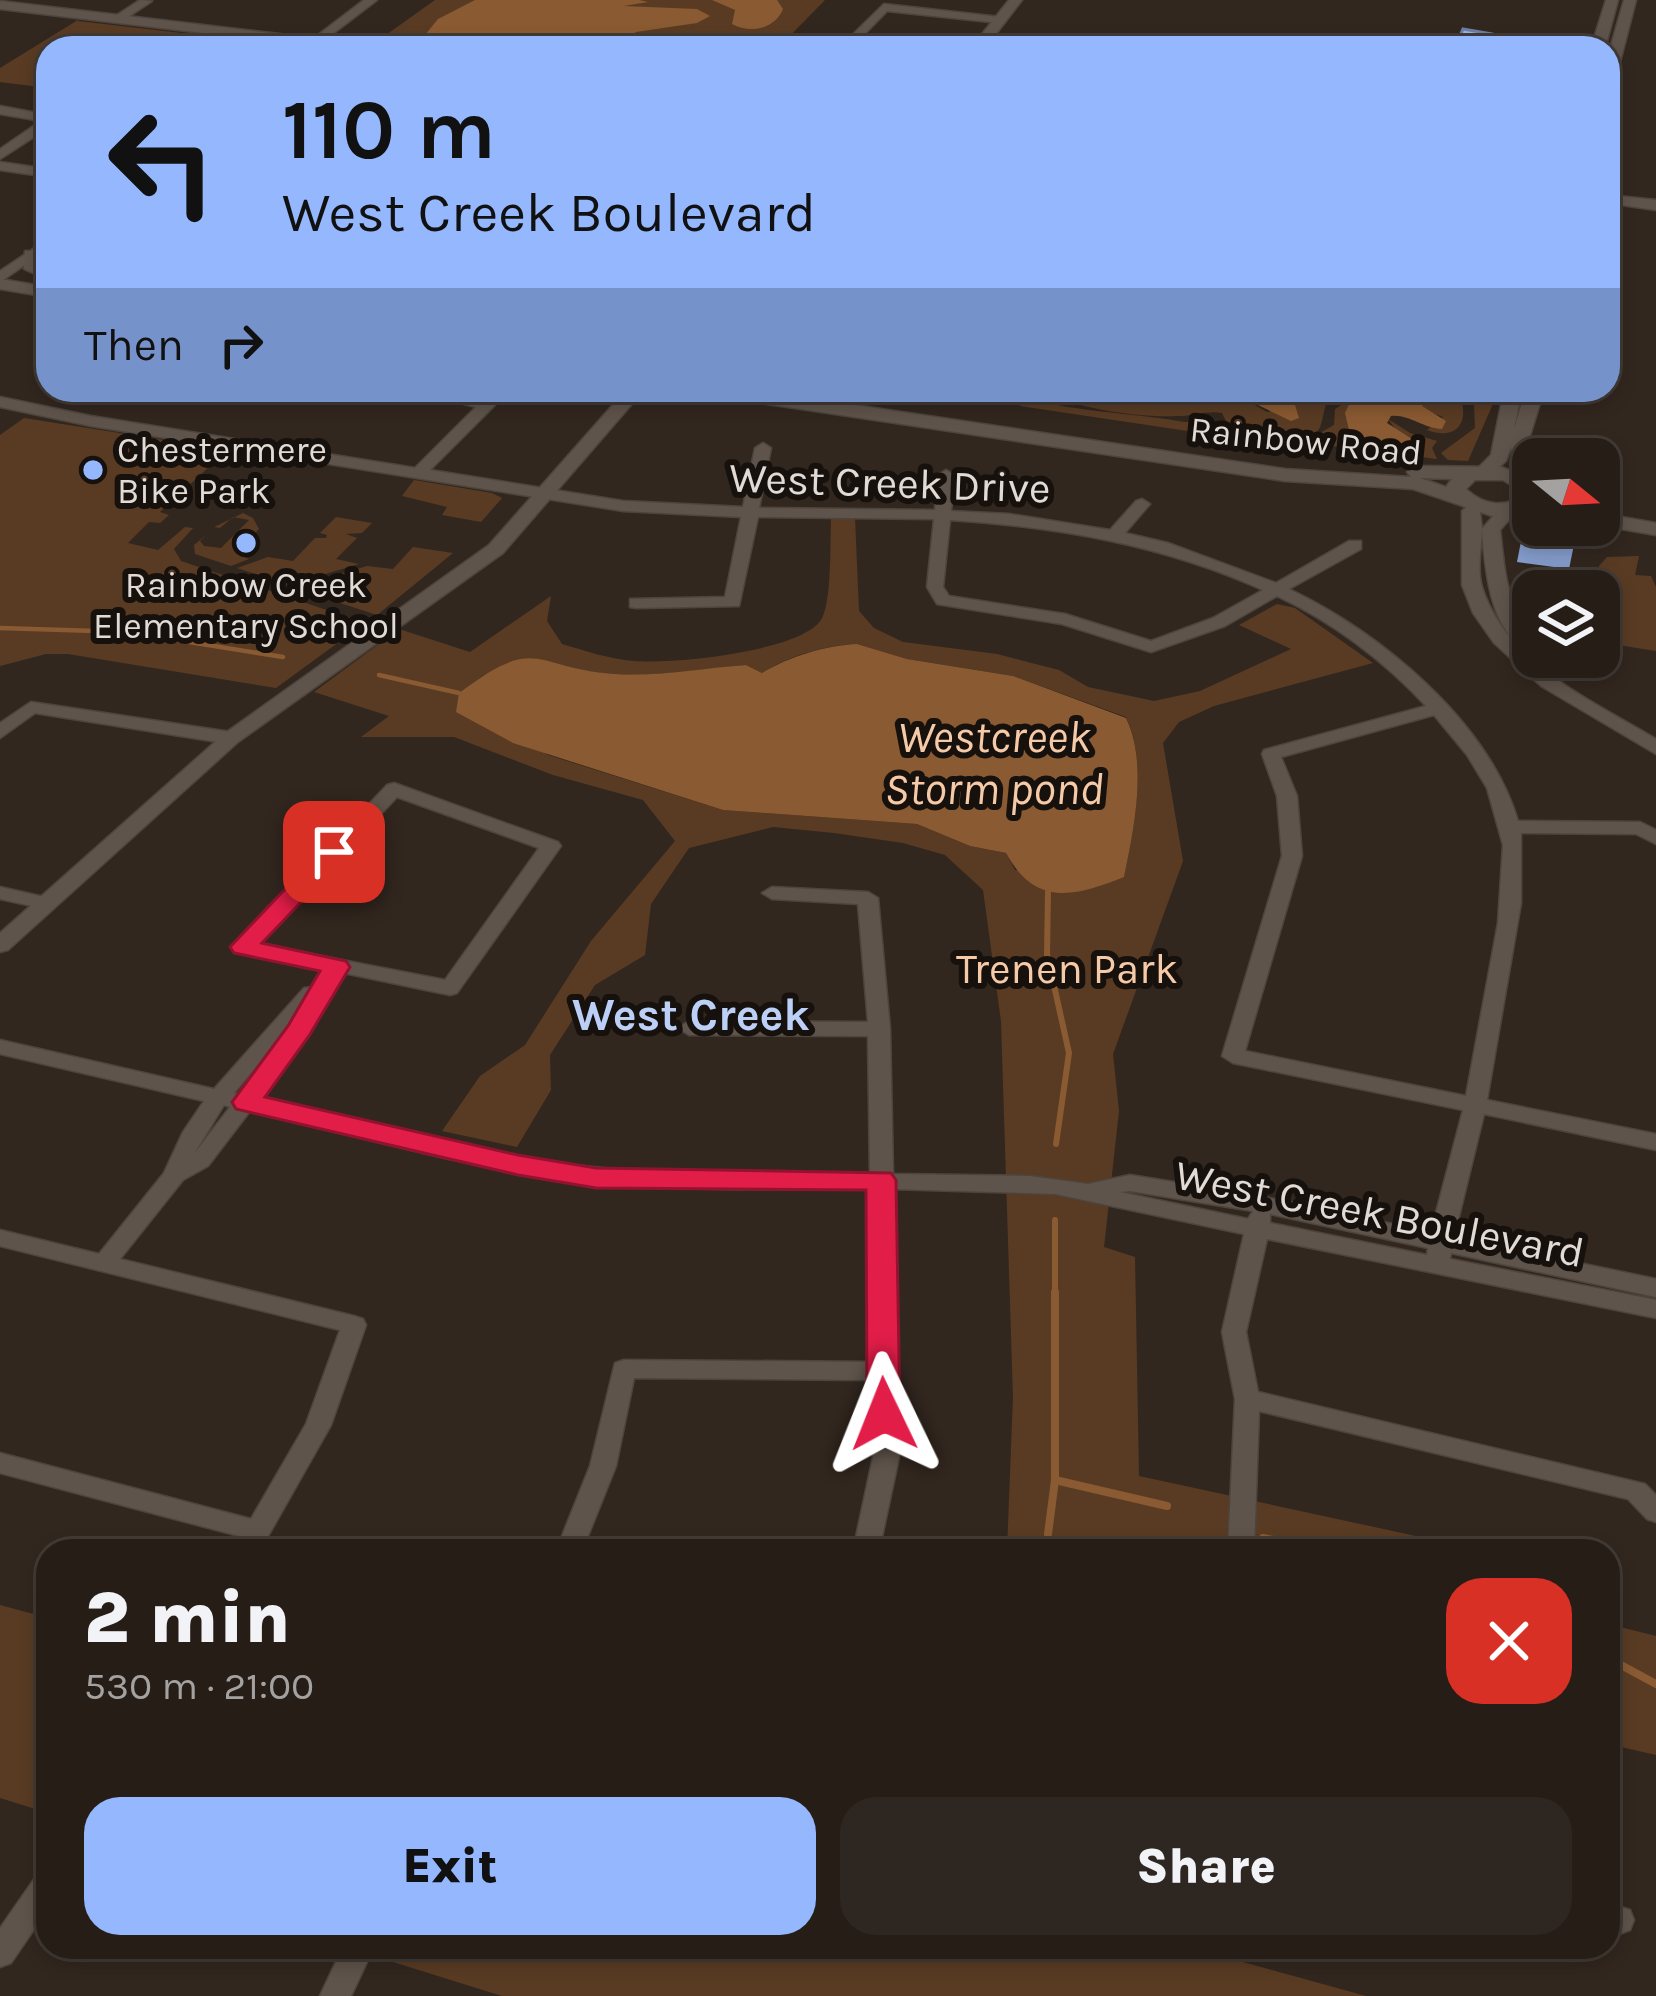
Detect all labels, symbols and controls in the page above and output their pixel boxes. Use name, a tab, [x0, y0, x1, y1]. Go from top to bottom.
text: 110 m	[282, 81, 496, 179]
icon: left	[84, 84, 240, 240]
text: West Creek Boulevard	[282, 181, 816, 245]
icon: right	[208, 312, 274, 378]
text: Then	[84, 319, 184, 371]
street label: Rainbow Road	[1188, 408, 1424, 474]
place label: Chestermere Bike Park	[117, 429, 327, 512]
north arrow	[1512, 438, 1620, 546]
map controls	[1512, 438, 1620, 678]
street label: West Creek Drive	[728, 452, 1051, 514]
marker: Chestermere Bike Park	[80, 457, 106, 483]
marker: Rainbow Creek Elementary School	[233, 530, 259, 556]
place label: Rainbow Creek Elementary School	[93, 564, 399, 647]
button: layers	[1512, 570, 1620, 678]
water label: Westcreek Storm pond	[884, 711, 1104, 815]
pin	[283, 801, 385, 903]
icon: arrive	[301, 819, 367, 885]
park label: Trenen Park	[956, 944, 1178, 994]
district label: West Creek	[572, 989, 810, 1041]
street label: West Creek Boulevard	[1171, 1150, 1588, 1278]
position arrow	[821, 1351, 947, 1477]
text: 2 min	[84, 1576, 290, 1660]
button: close	[1446, 1578, 1572, 1704]
text: 530 m · 21:00	[84, 1663, 314, 1709]
button: Exit	[84, 1797, 816, 1935]
button: Share	[840, 1797, 1572, 1935]

